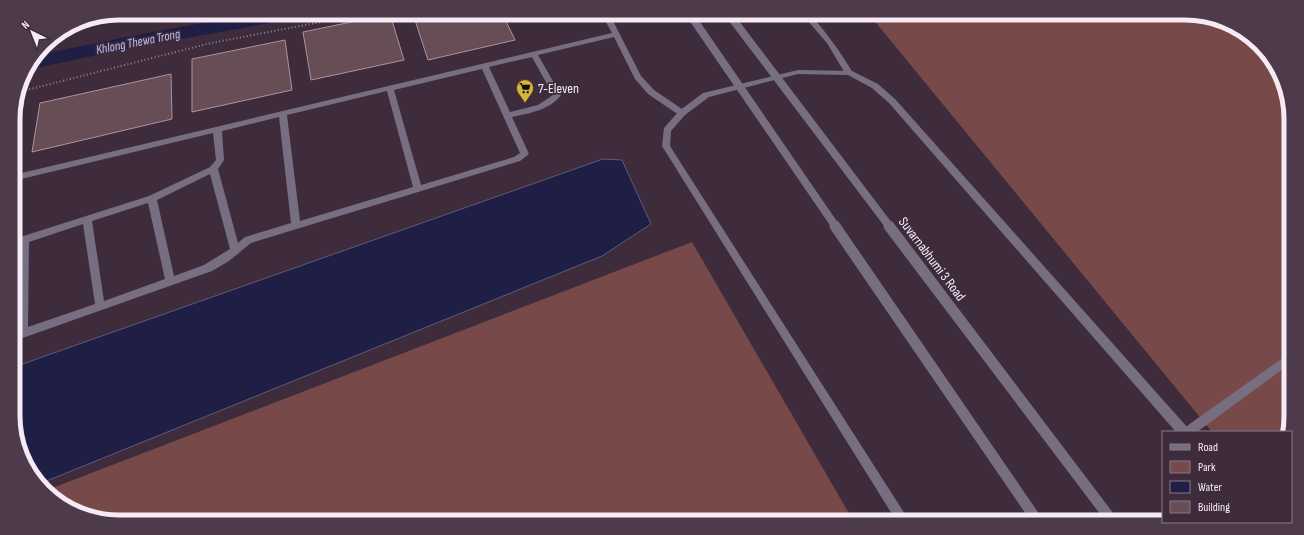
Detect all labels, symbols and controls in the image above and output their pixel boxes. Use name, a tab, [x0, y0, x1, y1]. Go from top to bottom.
north arrow	[12, 12, 52, 52]
text: N	[19, 18, 32, 32]
water label: Khlong Thewa Trong	[95, 26, 182, 58]
supermarket icon: 7-Eleven	[515, 78, 535, 103]
place label: 7-Eleven	[538, 80, 579, 97]
street label: Suvarnabhumi 3 Road	[895, 214, 969, 304]
legend	[1162, 431, 1292, 523]
text: Road	[1198, 440, 1218, 455]
text: Park	[1198, 460, 1216, 475]
text: Water	[1198, 480, 1222, 495]
text: Building	[1198, 500, 1230, 515]

